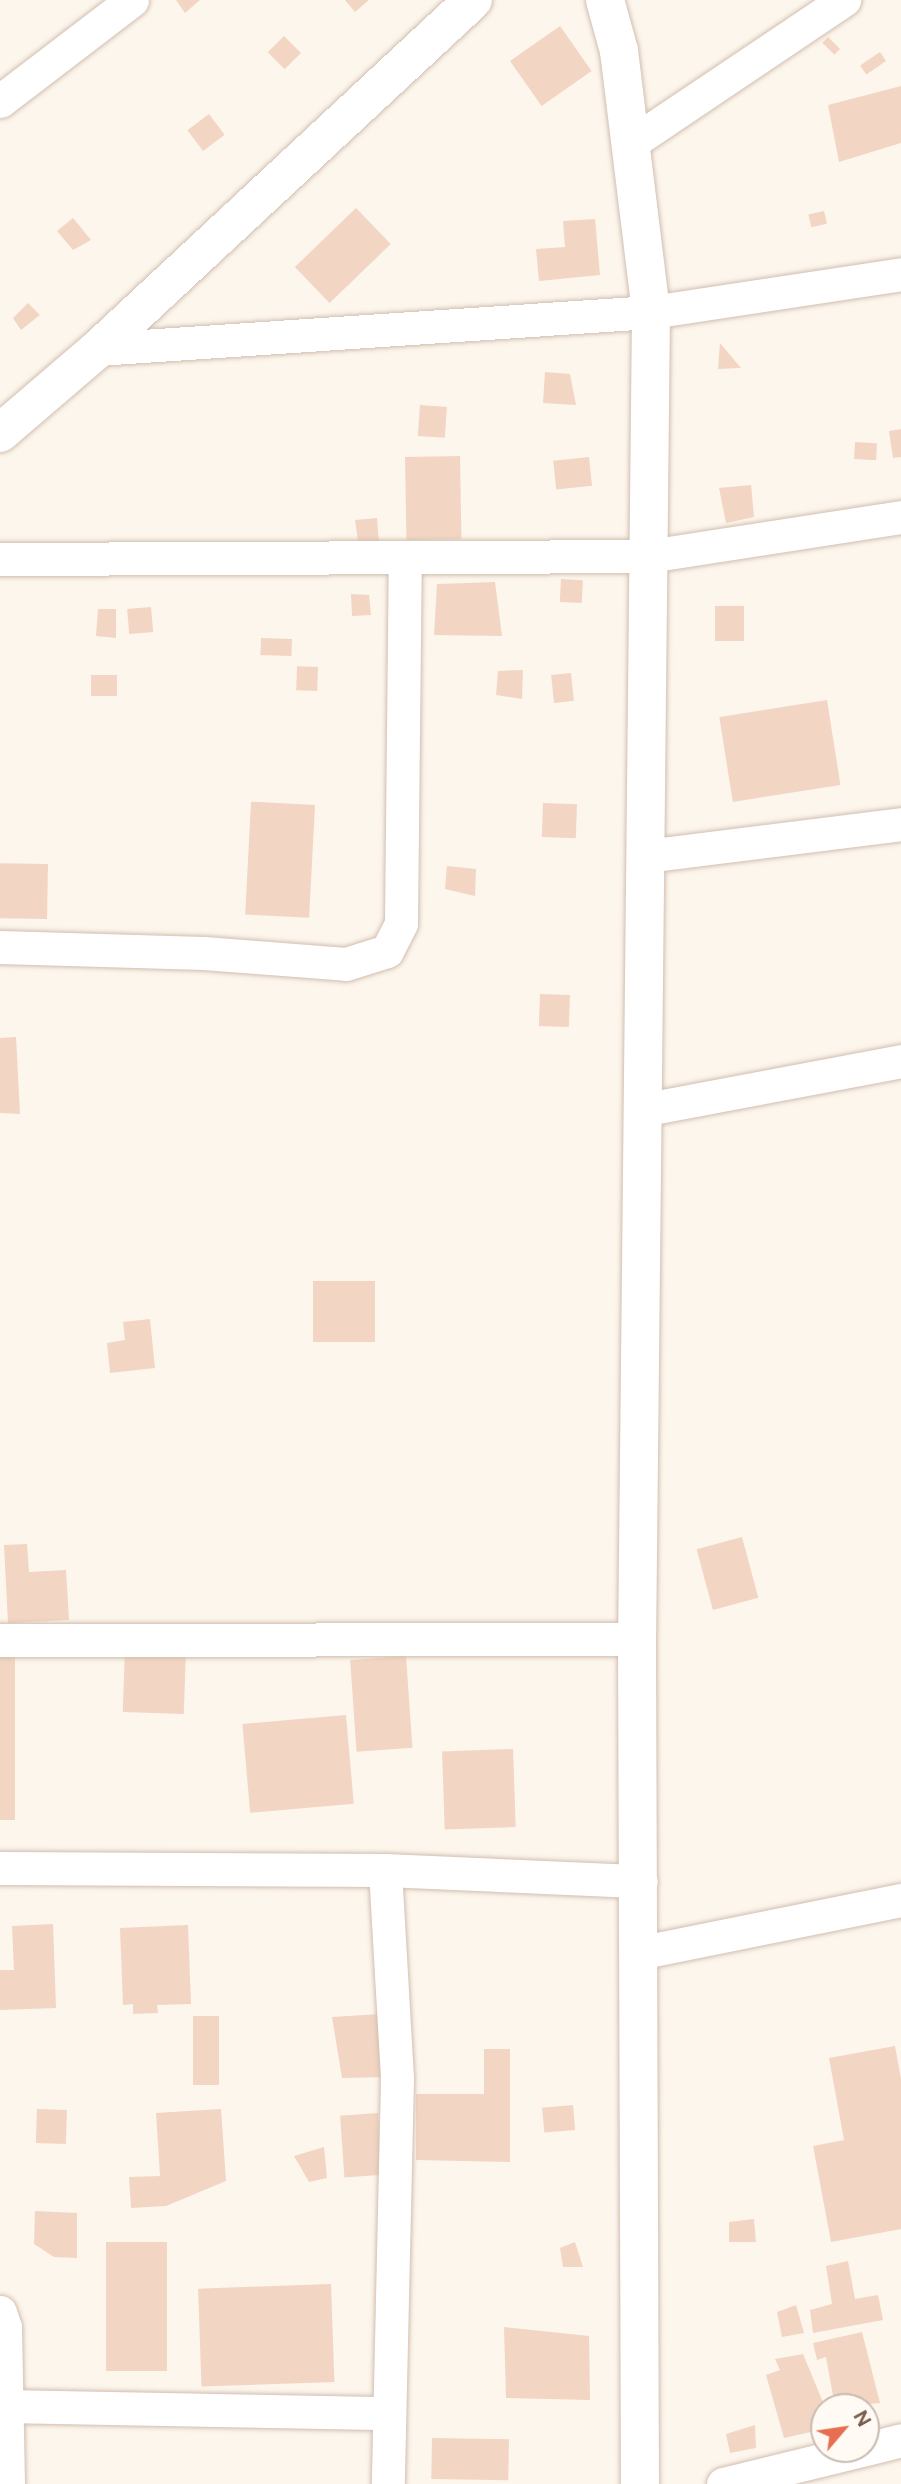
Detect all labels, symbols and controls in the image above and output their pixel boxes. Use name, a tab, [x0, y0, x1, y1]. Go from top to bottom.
north arrow	[810, 2393, 880, 2463]
text: N	[848, 2407, 876, 2431]

